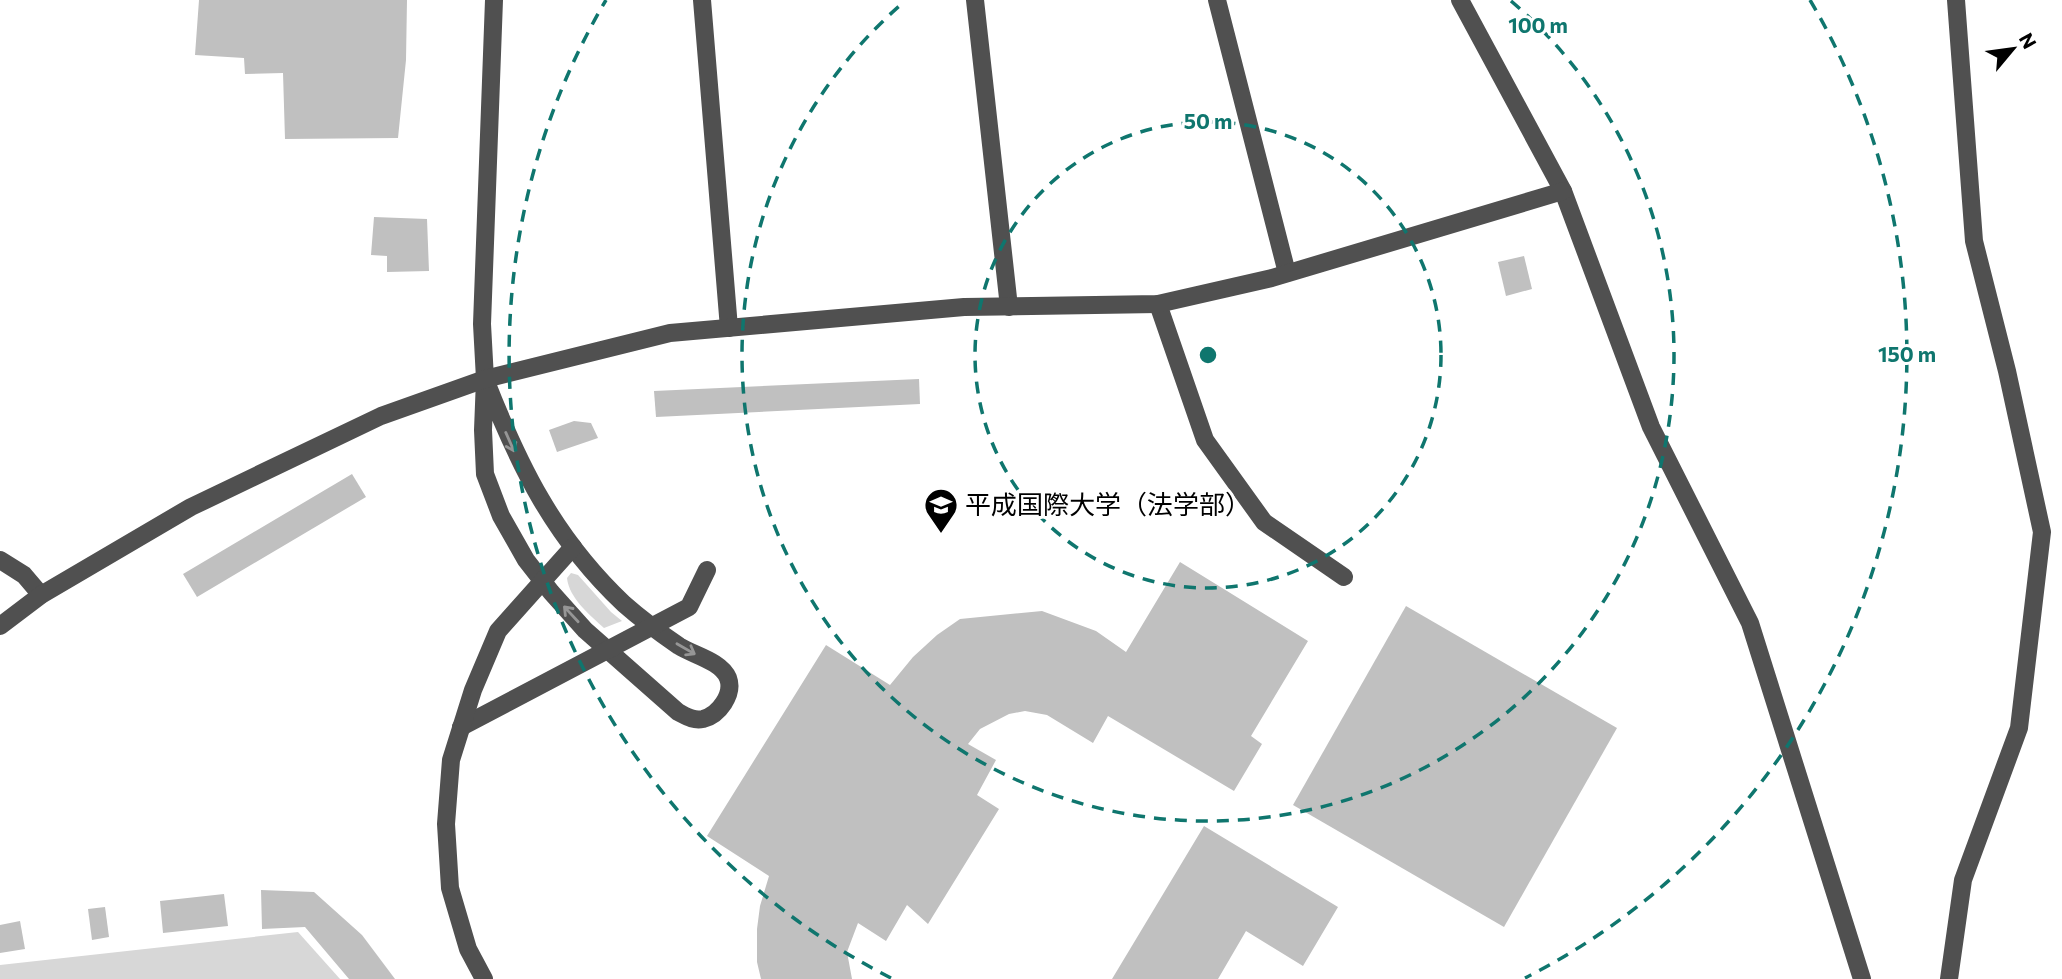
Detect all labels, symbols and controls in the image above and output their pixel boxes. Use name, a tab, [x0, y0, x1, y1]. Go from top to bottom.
text: 100 m	[1508, 12, 1568, 37]
north arrow	[1978, 14, 2048, 84]
text: N	[2015, 29, 2042, 52]
text: 50 m	[1184, 108, 1232, 133]
text: 150 m	[1878, 341, 1936, 366]
centre of rings	[1196, 343, 1220, 367]
one-way arrow	[504, 431, 517, 452]
school or university icon: 平成国際大学（法学部）	[922, 486, 960, 535]
place label: 平成国際大学（法学部）	[965, 488, 1251, 519]
one-way arrow	[562, 606, 579, 623]
one-way arrow	[676, 642, 696, 656]

